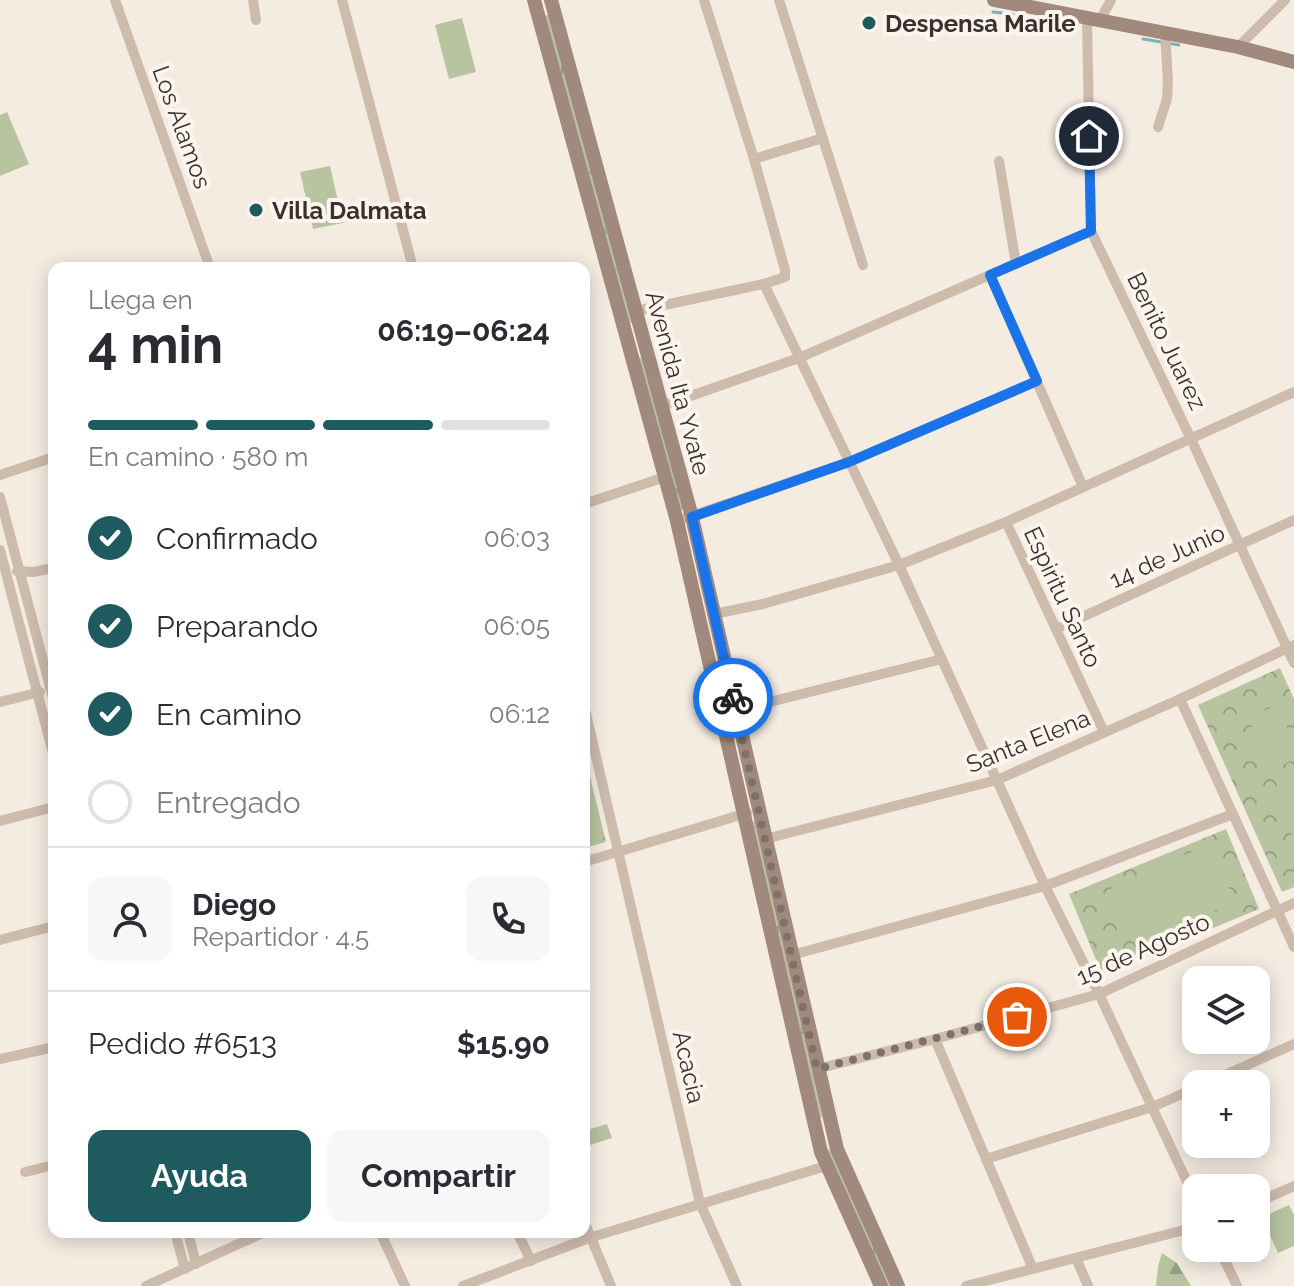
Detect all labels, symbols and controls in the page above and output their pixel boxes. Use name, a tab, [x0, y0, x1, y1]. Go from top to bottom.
place label: Despensa Marile	[885, 9, 1076, 38]
marker: Despensa Marile	[860, 14, 878, 32]
street label: Los Alamos	[146, 62, 218, 192]
pin	[1055, 102, 1123, 170]
icon: home	[1067, 114, 1111, 158]
place label: Villa Dalmata	[272, 196, 427, 225]
marker: Villa Dalmata	[247, 201, 265, 219]
street label: Benito Juarez	[1121, 267, 1213, 415]
text: Llega en	[88, 285, 193, 315]
street label: Avenida Ita Yvate	[639, 288, 717, 478]
text: 06:19–06:24	[377, 313, 550, 348]
text: 4 min	[88, 314, 223, 375]
text: En camino · 580 m	[88, 442, 308, 472]
icon: check	[88, 516, 132, 560]
street label: 14 de Junio	[1105, 518, 1229, 594]
text: Confirmado	[156, 521, 318, 556]
street label: Espiritu Santo	[1018, 522, 1108, 672]
text: 06:03	[484, 523, 550, 553]
icon: check	[88, 604, 132, 648]
text: Preparando	[156, 609, 318, 644]
text: 06:05	[483, 611, 550, 641]
courier	[693, 658, 773, 738]
icon: bike	[711, 676, 755, 720]
icon: check	[88, 692, 132, 736]
text: En camino	[156, 697, 302, 732]
text: 06:12	[489, 699, 550, 729]
street label: Santa Elena	[962, 703, 1094, 779]
text: Entregado	[156, 785, 301, 820]
button: person	[88, 877, 172, 961]
button: phone	[466, 877, 550, 961]
text: Diego	[192, 887, 276, 922]
street label: 15 de Agosto	[1072, 907, 1214, 991]
text: Repartidor · 4.5	[192, 922, 369, 952]
map controls	[1182, 966, 1270, 1262]
button: layers	[1182, 966, 1270, 1054]
pin	[983, 983, 1051, 1051]
icon: bag	[995, 995, 1039, 1039]
text: Pedido #6513	[88, 1026, 277, 1061]
text: $15.90	[457, 1026, 550, 1061]
street label: Acacia	[667, 1028, 711, 1106]
button: +	[1182, 1070, 1270, 1158]
button: Ayuda	[88, 1130, 311, 1222]
button: Compartir	[327, 1130, 550, 1222]
button: −	[1182, 1174, 1270, 1262]

